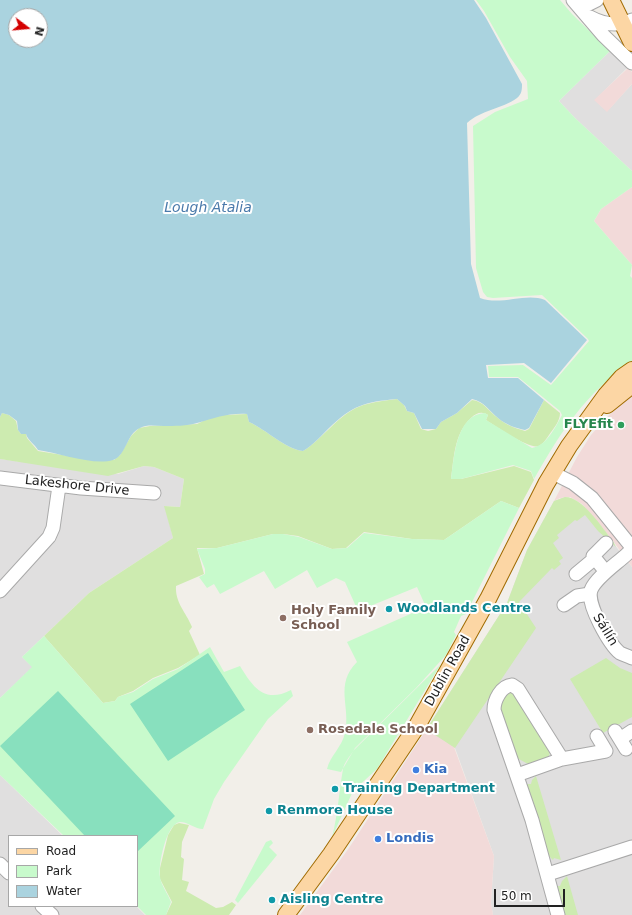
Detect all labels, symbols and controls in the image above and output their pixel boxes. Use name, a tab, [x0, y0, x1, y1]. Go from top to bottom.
north arrow	[8, 8, 48, 48]
text: N	[32, 25, 47, 37]
water label: Lough Atalia	[164, 200, 252, 216]
place label: FLYEfit	[564, 417, 613, 433]
marker: FLYEfit	[616, 420, 626, 430]
street label: Lakeshore Drive	[24, 473, 130, 499]
place label: Woodlands Centre	[397, 601, 531, 617]
place label: Holy Family School	[291, 603, 376, 634]
marker: Woodlands Centre	[384, 604, 394, 614]
street label: Sáilín	[589, 611, 621, 649]
marker: Holy Family School	[278, 613, 288, 623]
street label: Dublin Road	[422, 633, 474, 709]
place label: Rosedale School	[318, 722, 438, 738]
marker: Rosedale School	[305, 725, 315, 735]
place label: Kia	[424, 762, 447, 778]
marker: Kia	[411, 765, 421, 775]
place label: Training Department	[343, 781, 495, 797]
marker: Training Department	[330, 784, 340, 794]
place label: Renmore House	[277, 803, 393, 819]
marker: Renmore House	[264, 806, 274, 816]
place label: Londis	[386, 831, 434, 847]
marker: Londis	[373, 834, 383, 844]
legend	[8, 835, 138, 907]
text: Road	[46, 844, 76, 858]
text: Park	[46, 864, 72, 878]
scale bar	[496, 881, 567, 907]
text: Water	[46, 884, 81, 898]
text: 50 m	[501, 889, 532, 903]
place label: Aisling Centre	[280, 892, 383, 908]
marker: Aisling Centre	[267, 895, 277, 905]

